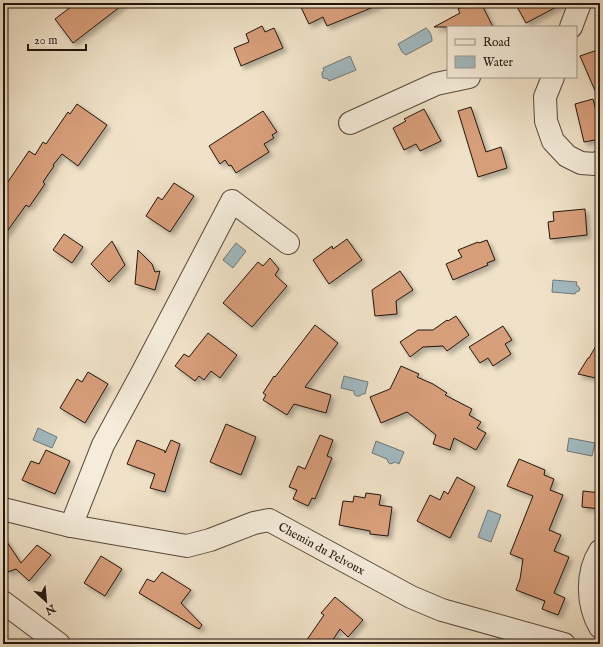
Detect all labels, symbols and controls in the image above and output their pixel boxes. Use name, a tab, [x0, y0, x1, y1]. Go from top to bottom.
scale bar	[28, 26, 86, 52]
legend	[447, 26, 577, 78]
text: 20 m	[34, 33, 57, 48]
text: Road	[483, 35, 511, 50]
text: Water	[483, 55, 514, 70]
street label: Chemin du Pelvoux	[276, 519, 368, 578]
north arrow	[26, 581, 66, 621]
text: N	[42, 600, 58, 618]

